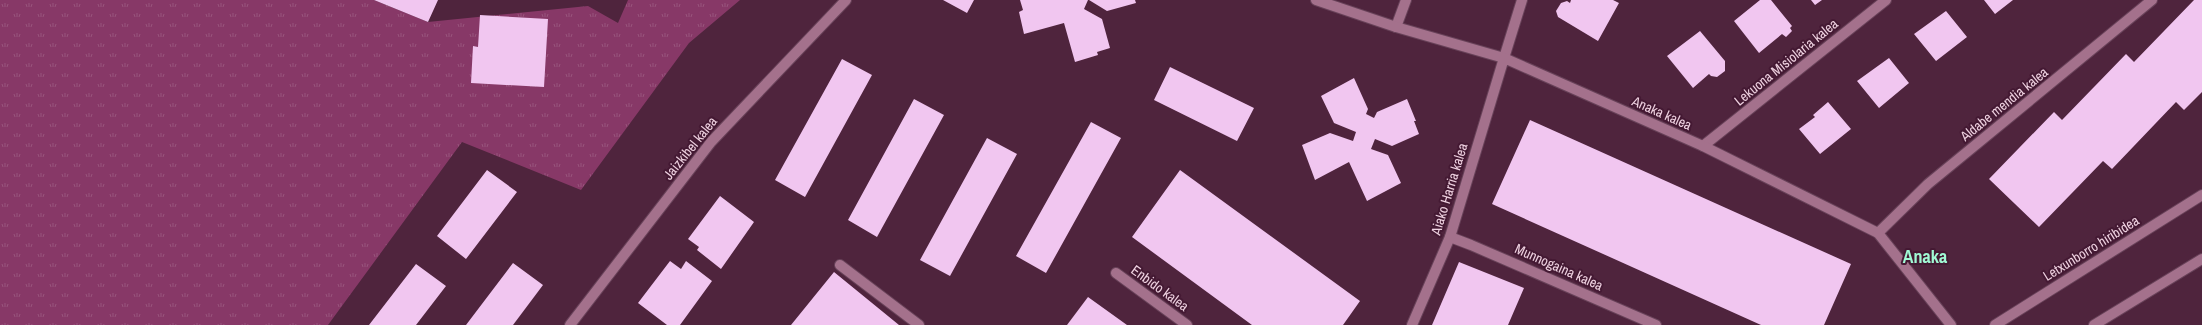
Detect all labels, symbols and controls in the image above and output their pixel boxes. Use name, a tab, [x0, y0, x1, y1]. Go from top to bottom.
street label: Lekuona Misiolaria kalea	[1730, 14, 1842, 109]
street label: Aldabe mendia kalea	[1956, 63, 2052, 146]
street label: Anaka kalea	[1629, 92, 1695, 134]
street label: Jaizkibel kalea	[659, 112, 721, 183]
street label: Aiako Harria kalea	[1426, 140, 1472, 238]
street label: Letxunborro hiribidea	[2040, 211, 2143, 285]
street label: Munnogaina kalea	[1512, 240, 1606, 295]
district label: Anaka	[1903, 244, 1948, 269]
street label: Enbido kalea	[1128, 261, 1193, 315]

